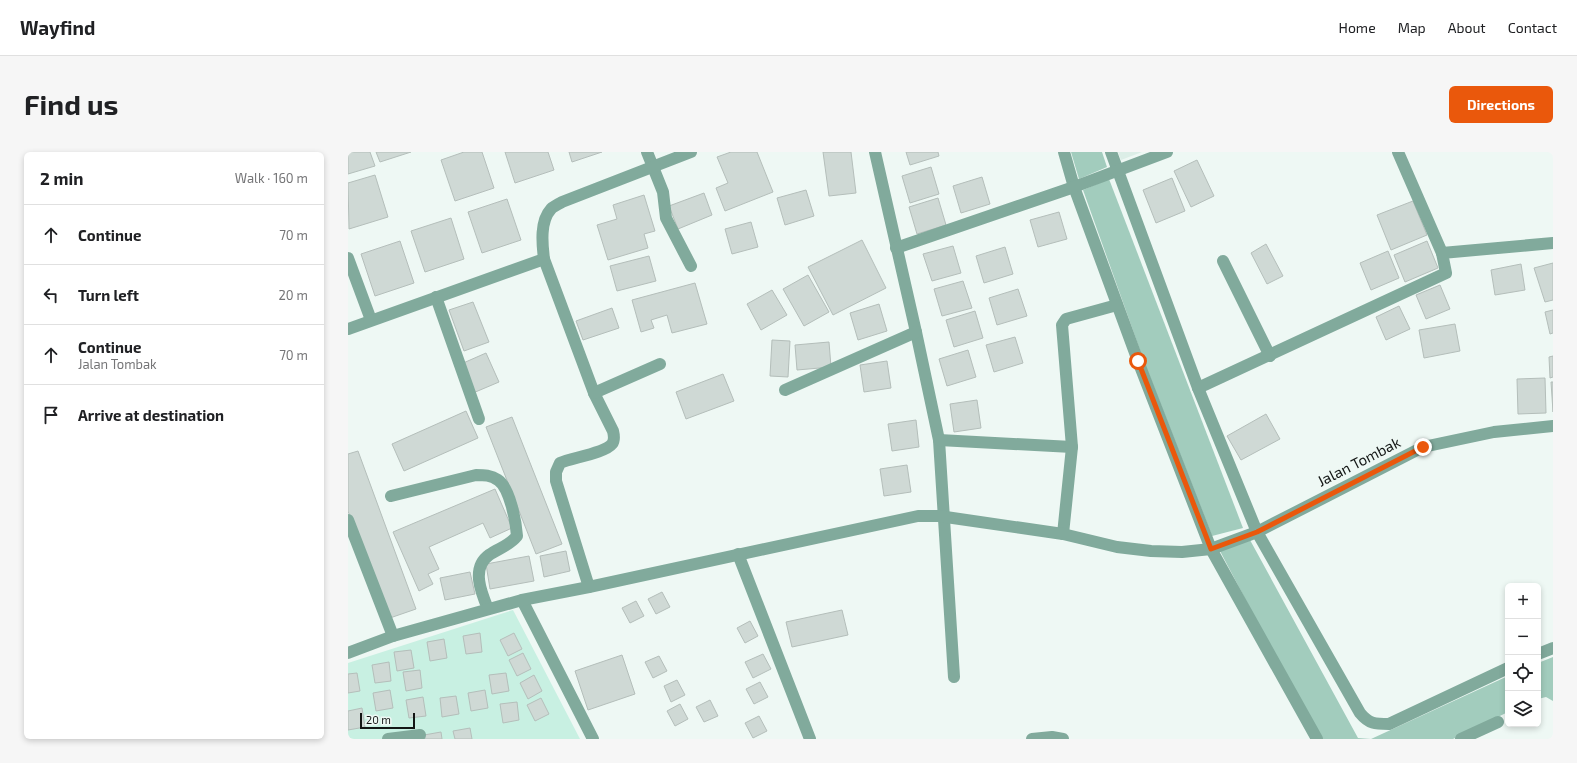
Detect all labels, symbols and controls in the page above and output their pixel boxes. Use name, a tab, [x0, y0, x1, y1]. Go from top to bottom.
text: Wayfind	[20, 16, 95, 39]
text: Home	[1339, 19, 1376, 36]
text: Map	[1398, 19, 1426, 36]
text: About	[1448, 19, 1486, 36]
text: Contact	[1508, 19, 1557, 36]
button: Directions	[1449, 86, 1553, 123]
text: Find us	[24, 87, 118, 121]
text: 2 min	[40, 168, 83, 188]
text: Walk · 160 m	[235, 170, 308, 186]
icon: ahead	[40, 224, 62, 246]
text: Continue	[78, 226, 141, 244]
text: 70 m	[279, 227, 308, 243]
icon: left	[40, 284, 62, 306]
text: Turn left	[78, 286, 139, 304]
text: 20 m	[279, 287, 308, 303]
text: Continue	[78, 338, 141, 356]
icon: ahead	[40, 344, 62, 366]
text: 70 m	[279, 347, 308, 363]
route start	[1129, 352, 1147, 370]
text: Jalan Tombak	[78, 356, 157, 372]
icon: arrive	[40, 404, 62, 426]
text: Arrive at destination	[78, 406, 224, 424]
street label: Jalan Tombak	[1314, 432, 1403, 490]
route end	[1414, 438, 1432, 456]
map controls	[1505, 583, 1541, 727]
button: +	[1505, 583, 1541, 619]
button: −	[1505, 619, 1541, 655]
button: locate	[1505, 655, 1541, 691]
button: layers	[1505, 691, 1541, 727]
scale bar	[360, 711, 415, 730]
text: 20 m	[366, 713, 391, 726]

